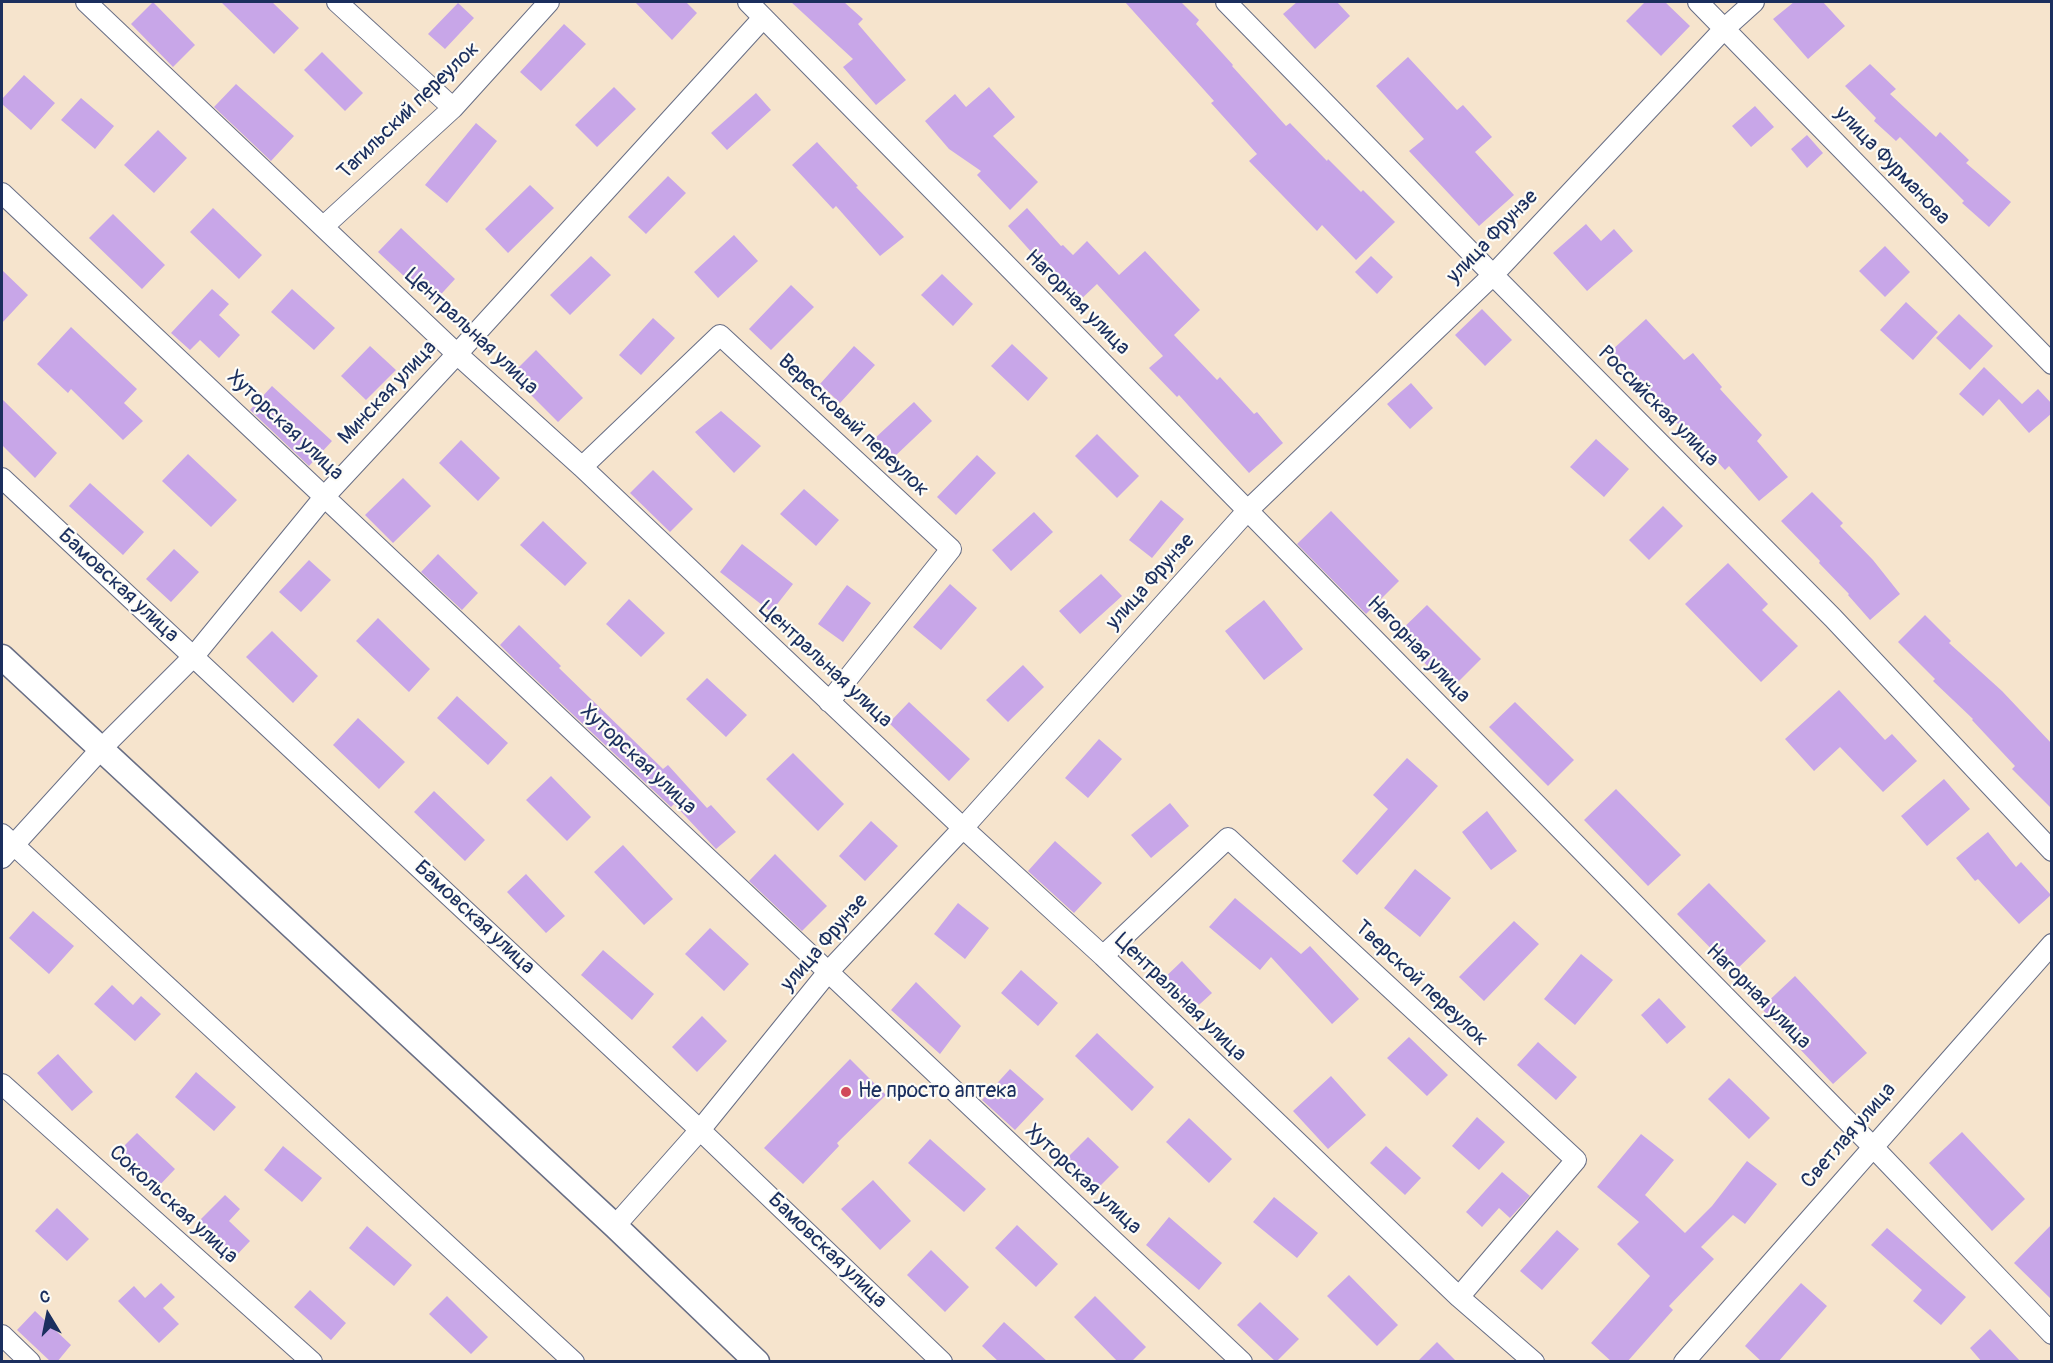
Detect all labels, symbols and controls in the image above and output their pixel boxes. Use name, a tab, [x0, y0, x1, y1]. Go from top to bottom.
street label: Тагильский переулок	[333, 37, 485, 185]
street label: улица Фурманова	[1829, 101, 1955, 231]
street label: улица Фрунзе	[1442, 185, 1544, 289]
street label: Нагорная улица	[1019, 245, 1135, 361]
street label: Центральная улица	[399, 264, 543, 400]
street label: Минская улица	[333, 336, 443, 450]
street label: Российская улица	[1592, 341, 1724, 473]
street label: Вересковый переулок	[772, 350, 934, 502]
street label: Хуторская улица	[222, 366, 348, 486]
street label: Бамовская улица	[52, 524, 184, 648]
street label: улица Фрунзе	[1101, 529, 1201, 635]
street label: Нагорная улица	[1361, 591, 1475, 709]
street label: Центральная улица	[753, 597, 897, 733]
street label: Хуторская улица	[575, 700, 701, 820]
street label: Бамовская улица	[408, 856, 540, 980]
street label: улица Фрунзе	[776, 889, 874, 997]
street label: Тверской переулок	[1349, 916, 1493, 1052]
street label: Центральная улица	[1109, 929, 1251, 1067]
street label: Нагорная улица	[1700, 939, 1816, 1055]
street label: Светлая улица	[1796, 1078, 1902, 1194]
place label: Не просто аптека	[858, 1079, 1017, 1105]
marker: Не просто аптека	[839, 1085, 853, 1099]
street label: Хуторская улица	[1020, 1120, 1146, 1240]
street label: Сокольская улица	[103, 1140, 243, 1270]
street label: Бамовская улица	[762, 1188, 892, 1314]
north arrow	[18, 1285, 78, 1345]
text: С	[38, 1287, 51, 1308]

